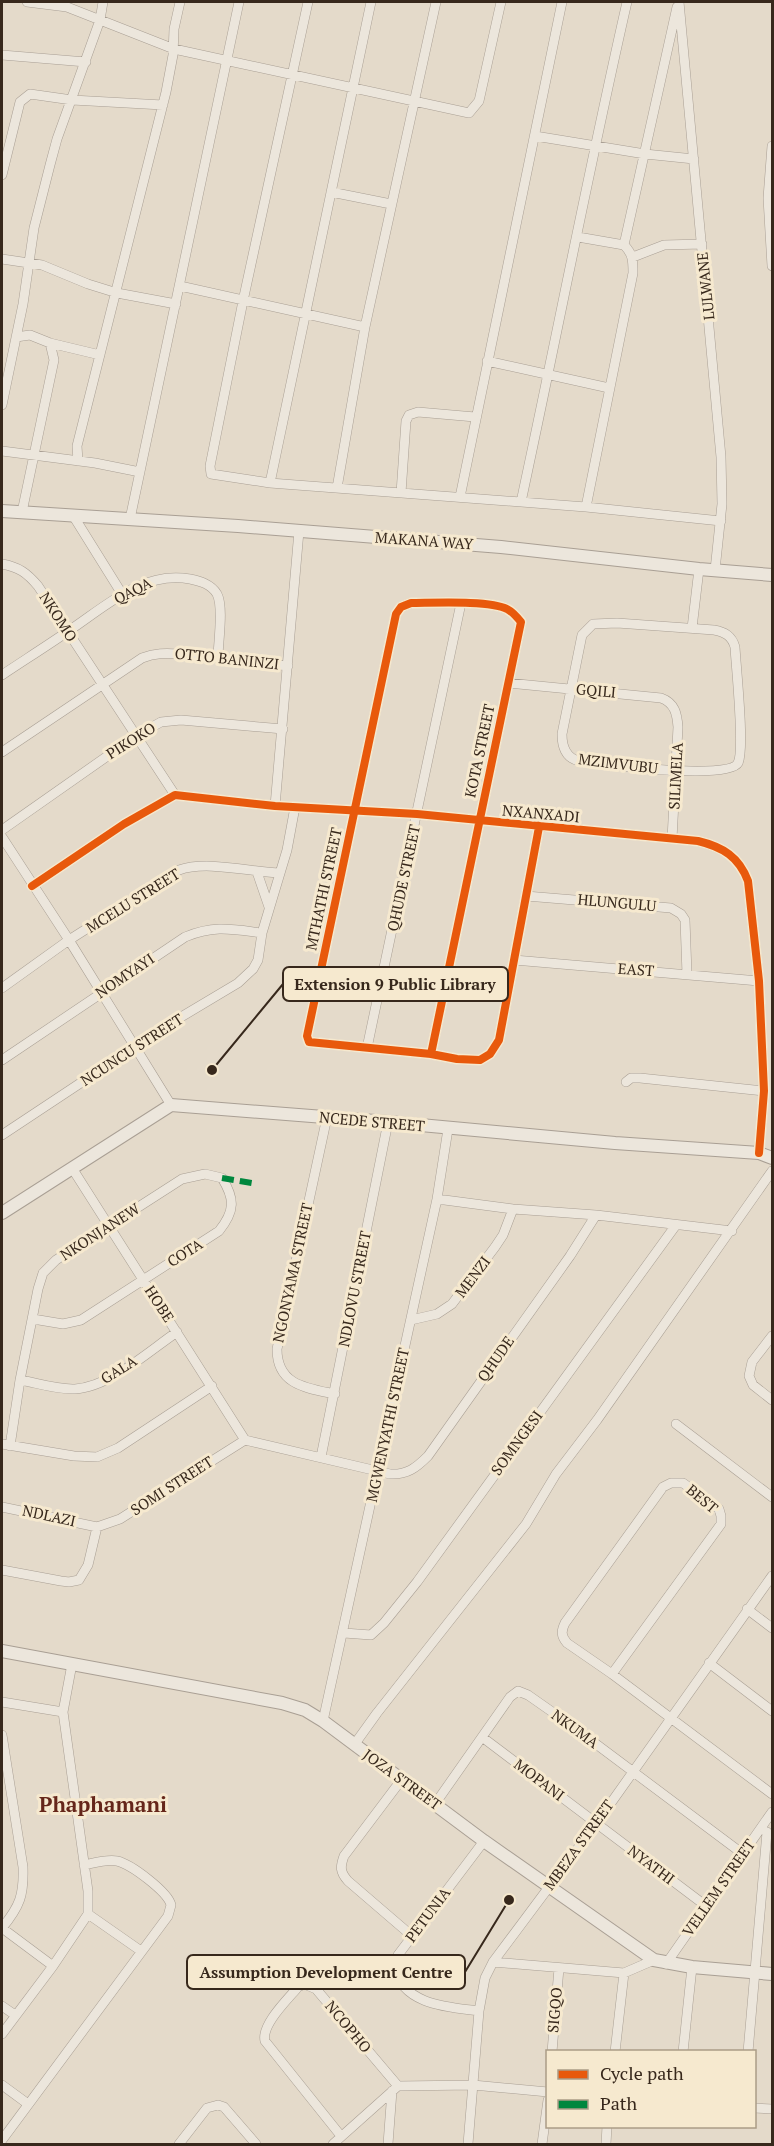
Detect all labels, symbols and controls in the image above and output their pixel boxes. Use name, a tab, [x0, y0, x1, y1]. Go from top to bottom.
street label: LULWANE	[691, 251, 719, 321]
street label: MAKANA WAY	[374, 527, 474, 553]
street label: QAQA	[110, 572, 156, 608]
street label: NKOMO	[35, 588, 82, 645]
street label: OTTO BANINZI	[174, 643, 280, 673]
street label: GQILI	[575, 678, 617, 702]
street label: KOTA STREET	[459, 702, 499, 799]
street label: PIKOKO	[102, 717, 159, 763]
street label: SILIMELA	[663, 741, 687, 810]
street label: MZIMVUBU	[577, 748, 659, 778]
street label: NXANXADI	[501, 800, 581, 826]
street label: QHUDE STREET	[382, 823, 424, 933]
street label: MTHATHI STREET	[300, 826, 346, 952]
street label: MCELU STREET	[82, 863, 183, 937]
street label: HLUNGULU	[577, 889, 657, 915]
street label: NOMYAYI	[91, 948, 158, 1002]
street label: EAST	[617, 958, 655, 980]
callout: Extension 9 Public Library	[283, 967, 508, 1001]
text: Extension 9 Public Library	[294, 973, 496, 995]
street label: NCUNCU STREET	[76, 1008, 187, 1090]
street label: NCEDE STREET	[318, 1106, 426, 1136]
street label: NKONJANEW	[56, 1197, 144, 1264]
street label: NGONYAMA STREET	[267, 1201, 317, 1344]
street label: NDLOVU STREET	[333, 1229, 375, 1348]
street label: COTA	[163, 1233, 207, 1271]
street label: MENZI	[450, 1252, 494, 1301]
street label: HOBE	[141, 1281, 179, 1326]
street label: QHUDE	[472, 1332, 518, 1385]
street label: MGWENYATHI STREET	[361, 1346, 413, 1504]
street label: GALA	[97, 1350, 141, 1388]
street label: SOMNGESI	[486, 1406, 546, 1479]
street label: SOMI STREET	[126, 1451, 217, 1519]
street label: BEST	[683, 1479, 723, 1517]
street label: NDLAZI	[21, 1500, 78, 1530]
street label: NKUMA	[548, 1704, 604, 1753]
street label: JOZA STREET	[360, 1744, 446, 1814]
street label: MOPANI	[510, 1754, 569, 1805]
district label: Phaphamani	[39, 1790, 167, 1818]
street label: MBEZA STREET	[539, 1795, 618, 1894]
street label: VELLEM STREET	[677, 1835, 759, 1940]
street label: NYATHI	[624, 1840, 679, 1888]
street label: PETUNIA	[400, 1882, 455, 1946]
callout: Assumption Development Centre	[187, 1955, 465, 1989]
text: Assumption Development Centre	[199, 1961, 453, 1983]
street label: SIGQO	[542, 1986, 566, 2034]
street label: NCOPHO	[321, 1996, 376, 2057]
legend	[546, 2050, 756, 2128]
text: Cycle path	[600, 2061, 684, 2085]
text: Path	[600, 2091, 637, 2115]

